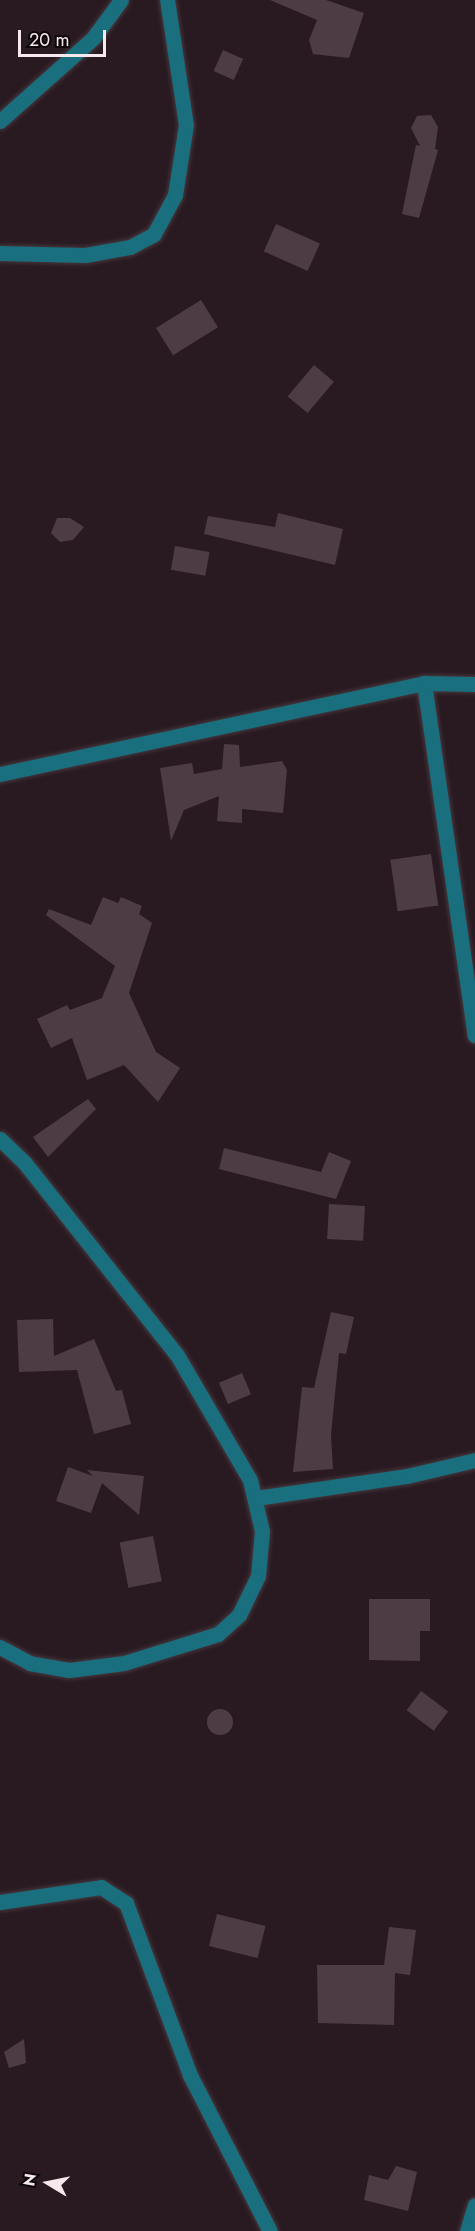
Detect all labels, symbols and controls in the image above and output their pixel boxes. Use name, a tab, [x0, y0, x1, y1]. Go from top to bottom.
scale bar	[21, 18, 110, 56]
text: 20 m	[29, 27, 69, 53]
north arrow	[18, 2153, 78, 2213]
text: N	[17, 2172, 42, 2188]

